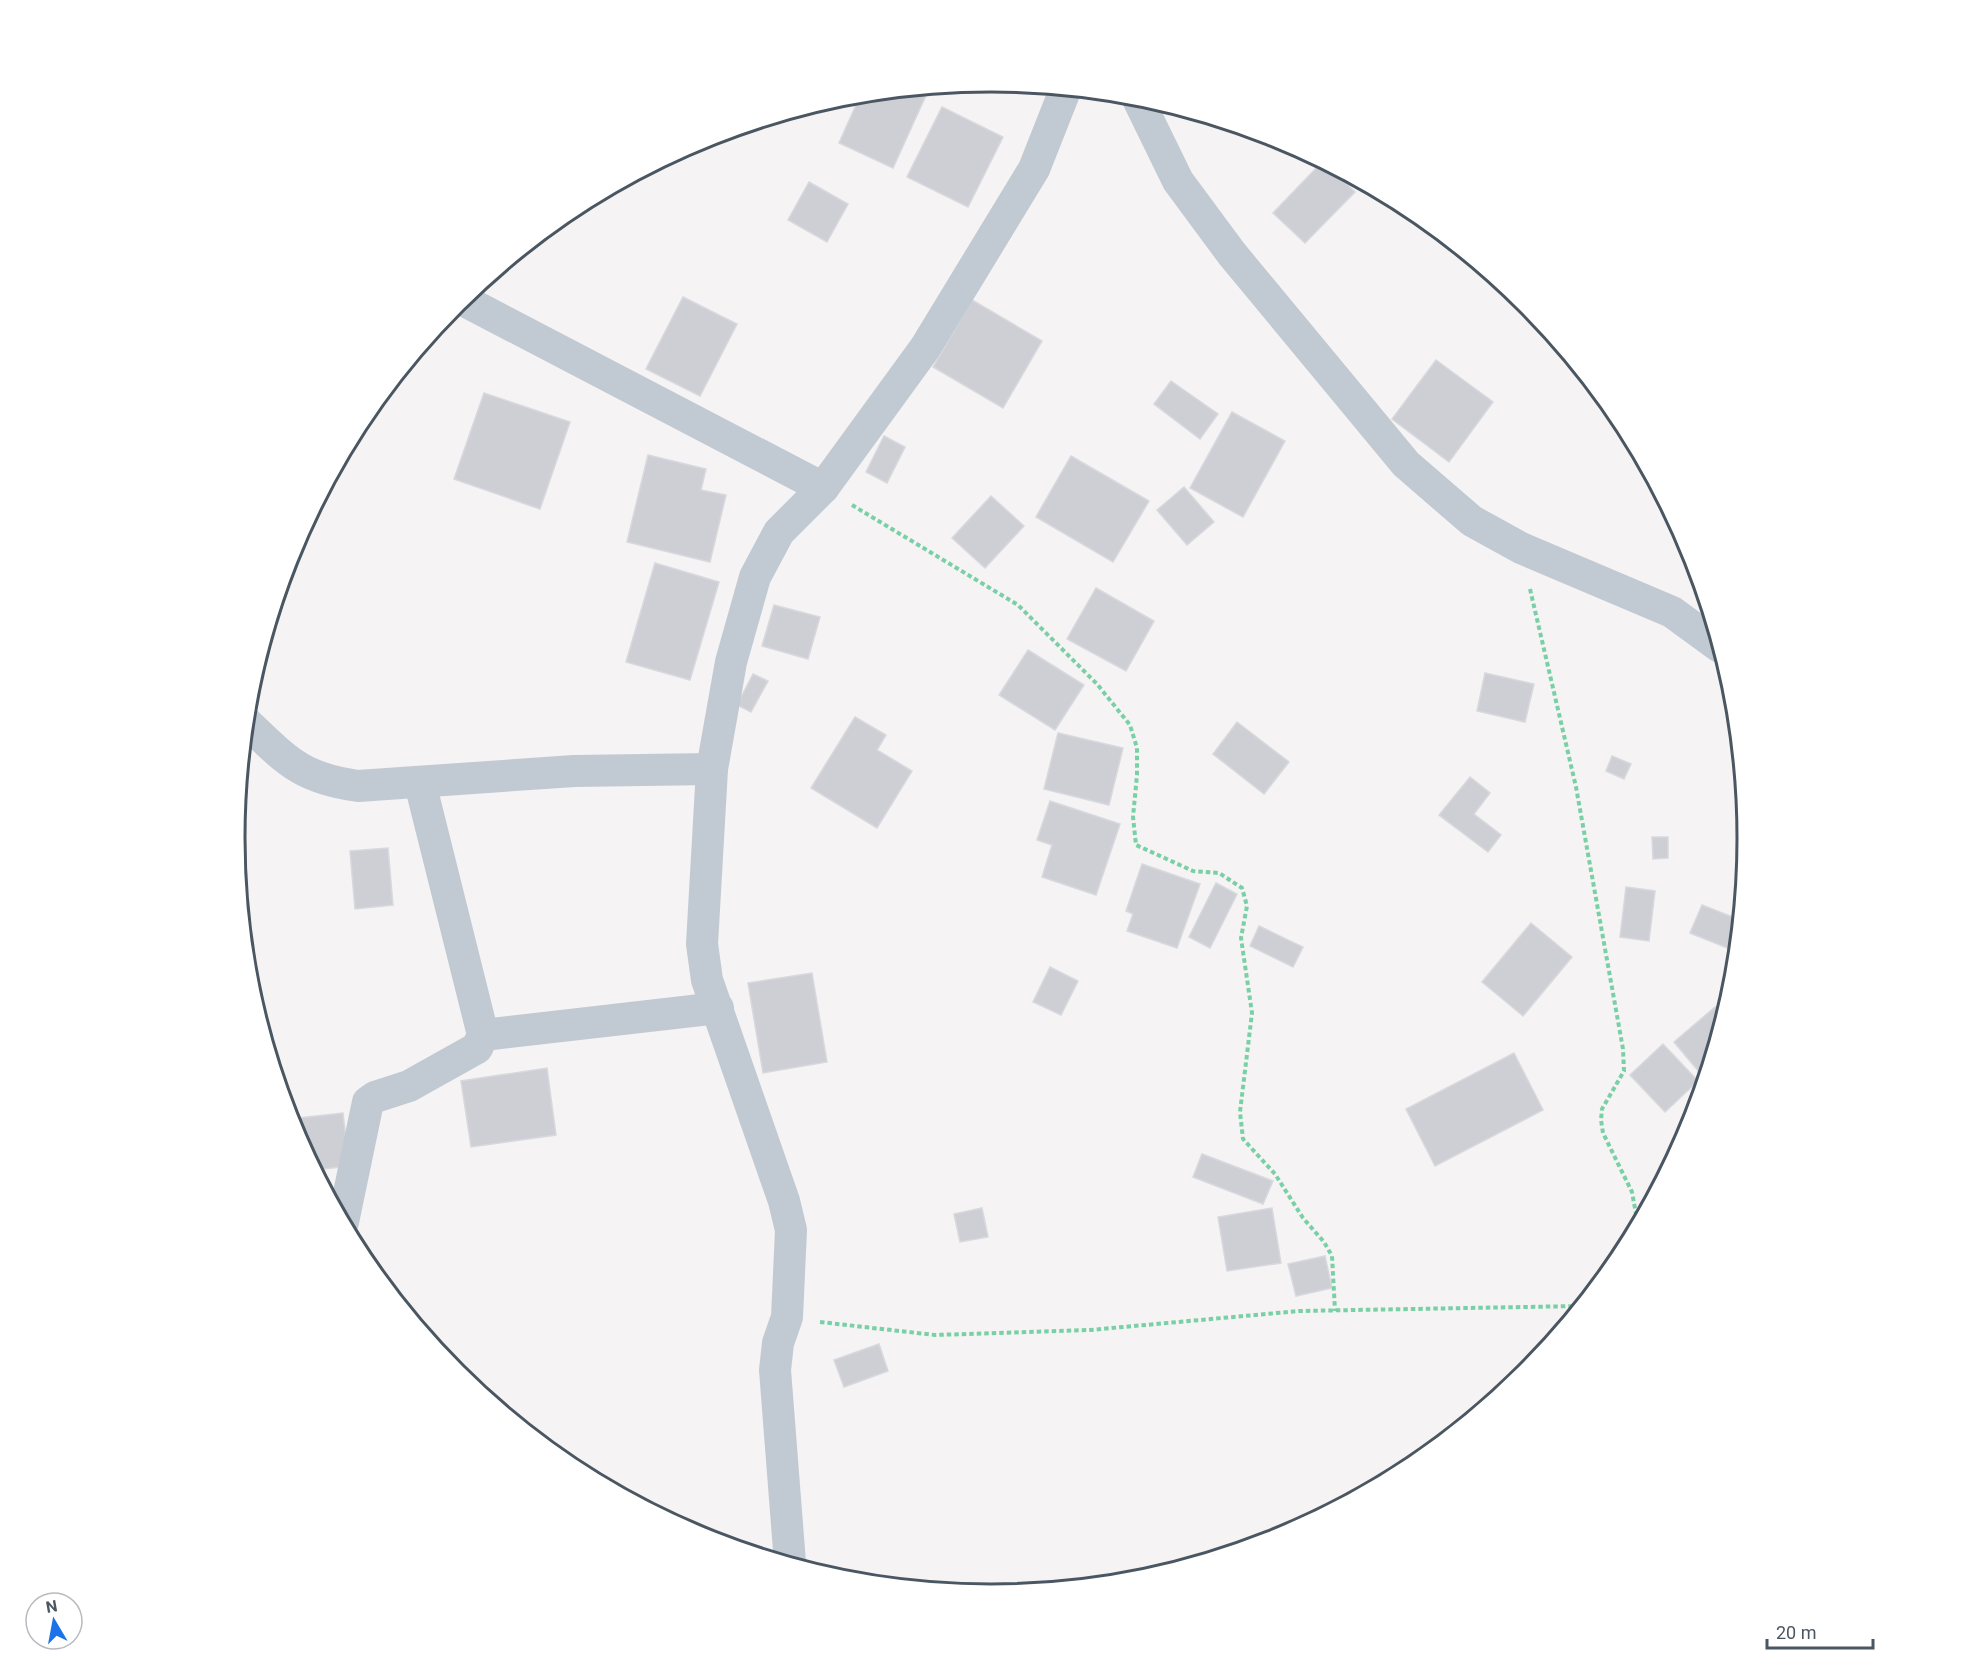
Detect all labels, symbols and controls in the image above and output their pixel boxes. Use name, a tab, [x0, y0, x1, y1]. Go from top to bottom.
north arrow	[24, 1591, 84, 1651]
text: N	[44, 1596, 59, 1617]
scale bar	[1767, 1612, 1874, 1650]
text: 20 m	[1776, 1622, 1816, 1643]

